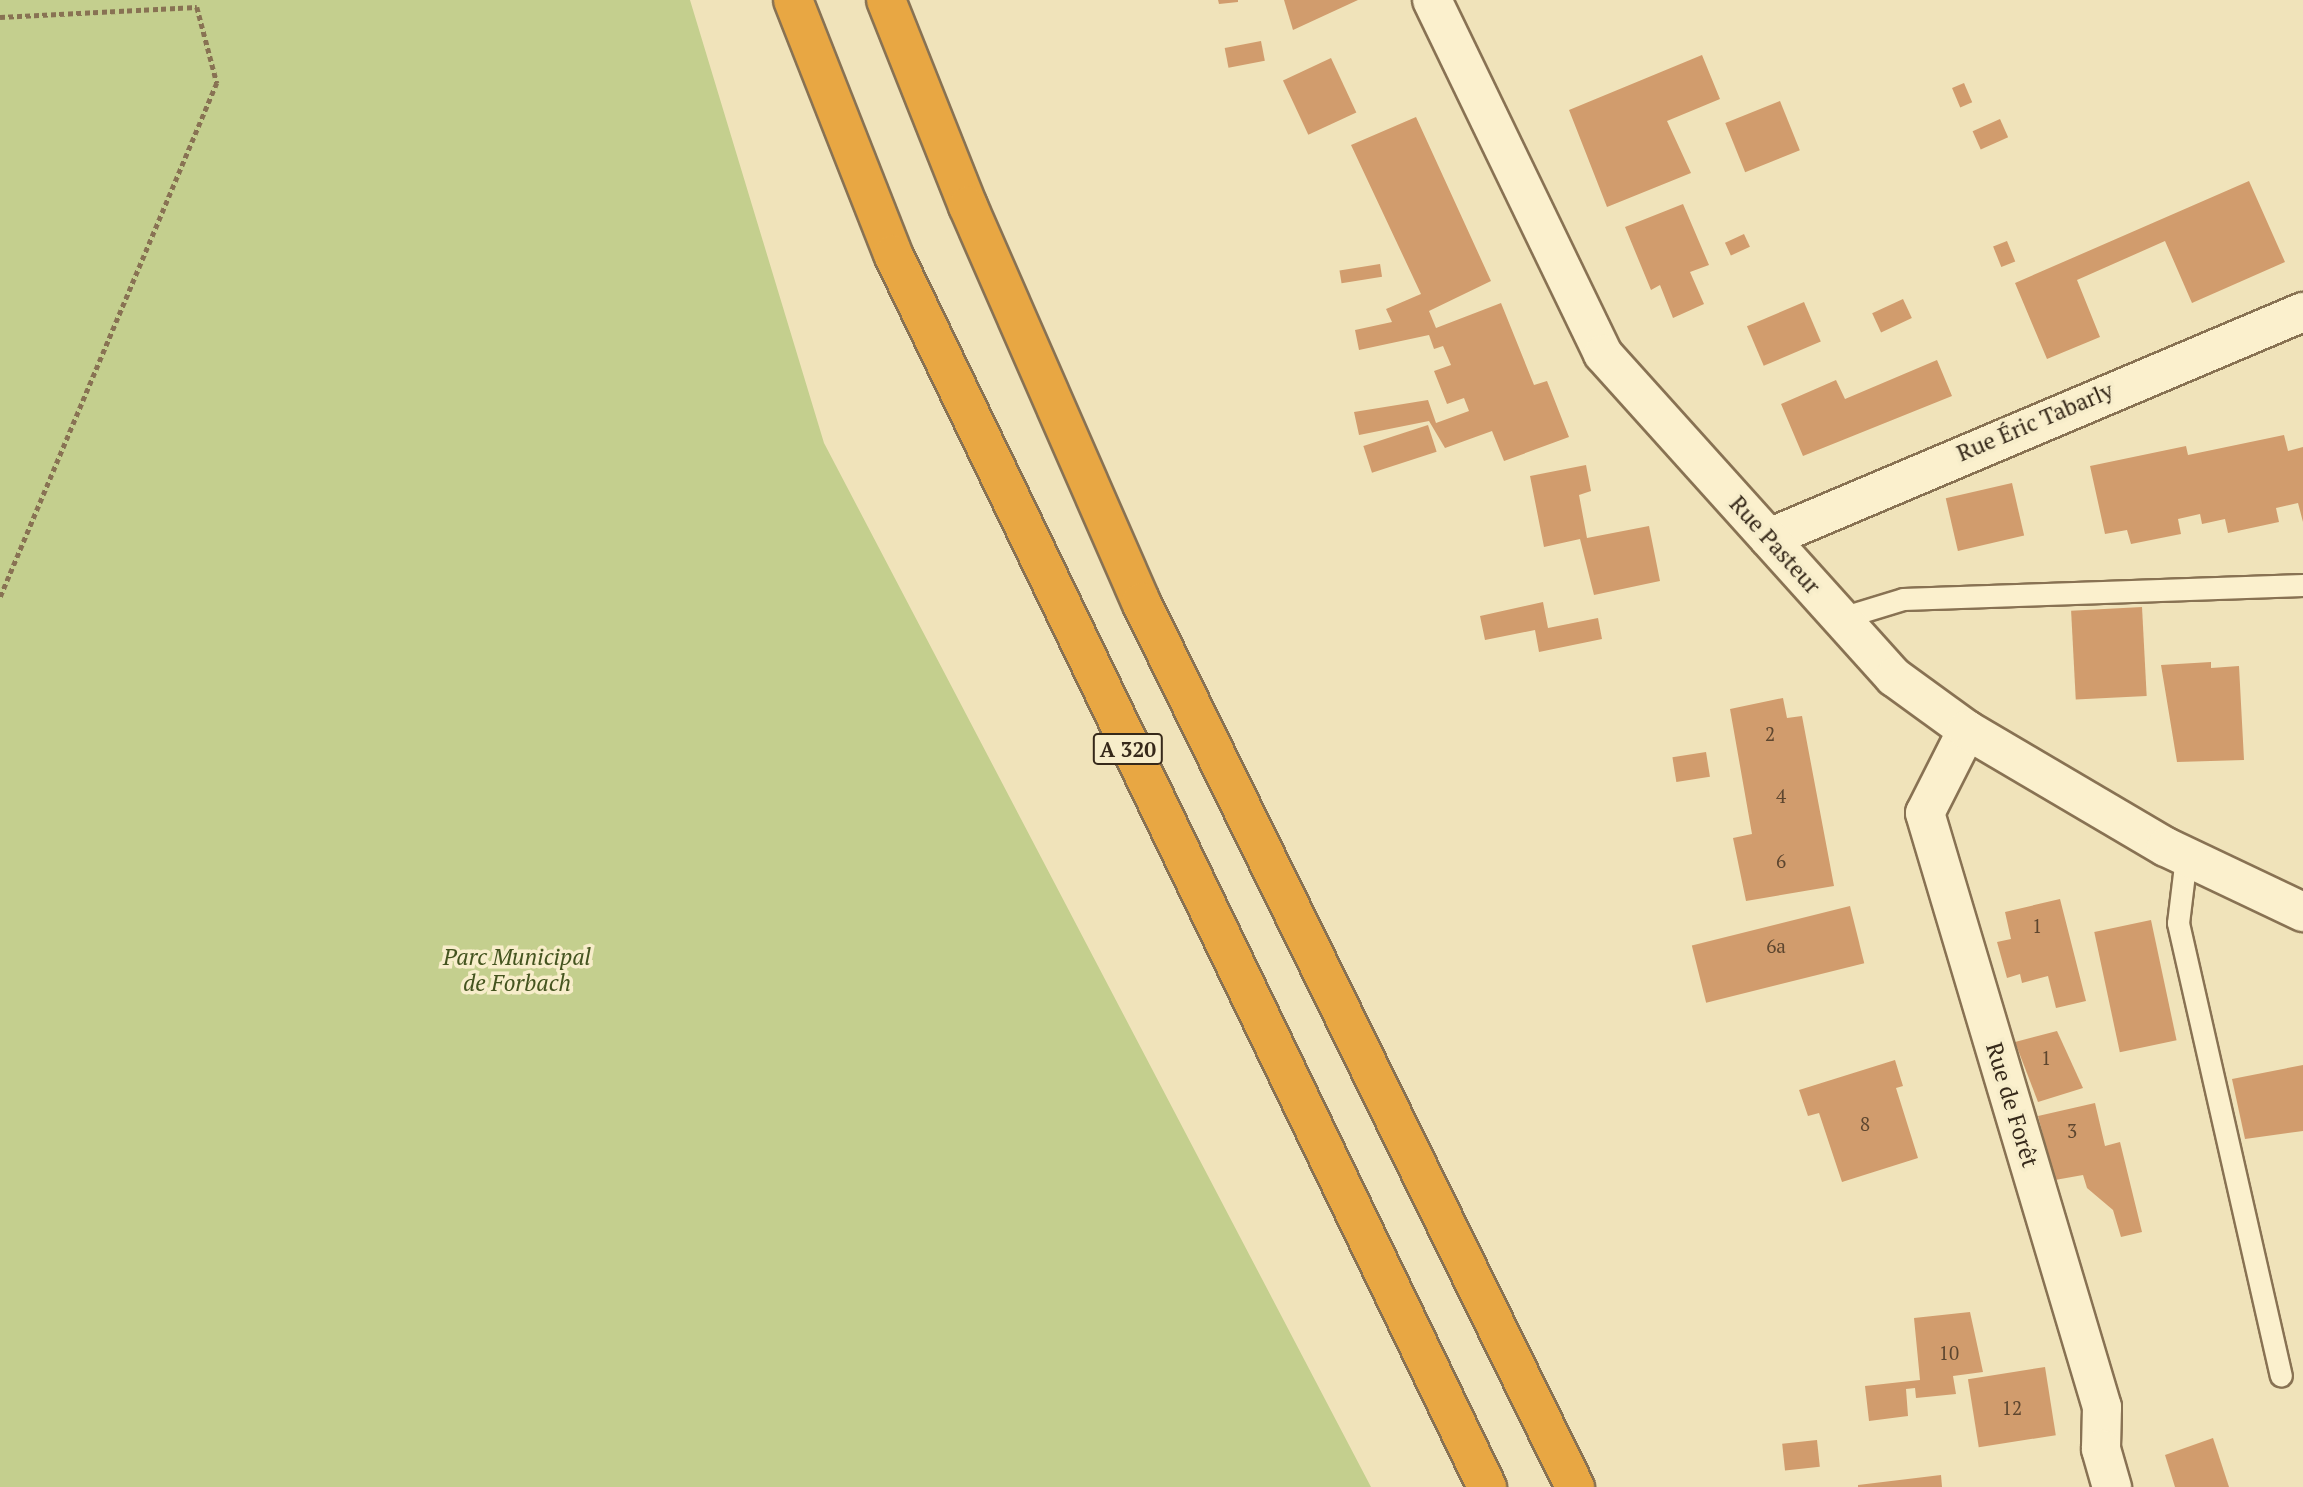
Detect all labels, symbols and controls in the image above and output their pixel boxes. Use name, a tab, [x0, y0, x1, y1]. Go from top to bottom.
street label: Rue Éric Tabarly	[1953, 377, 2117, 467]
street label: Rue Pasteur	[1724, 490, 1826, 600]
house number: 2	[1765, 723, 1775, 745]
road number: A 320	[1091, 732, 1165, 766]
house number: 4	[1776, 785, 1786, 807]
house number: 6	[1776, 850, 1786, 872]
house number: 1	[2032, 915, 2042, 937]
house number: 6a	[1766, 935, 1786, 957]
park label: Parc Municipal de Forbach	[443, 943, 591, 997]
street label: Rue de Forêt	[1980, 1039, 2044, 1171]
house number: 1	[2041, 1047, 2051, 1069]
house number: 8	[1860, 1113, 1870, 1135]
house number: 3	[2067, 1120, 2077, 1142]
house number: 10	[1939, 1342, 1959, 1364]
house number: 12	[2002, 1397, 2022, 1419]

